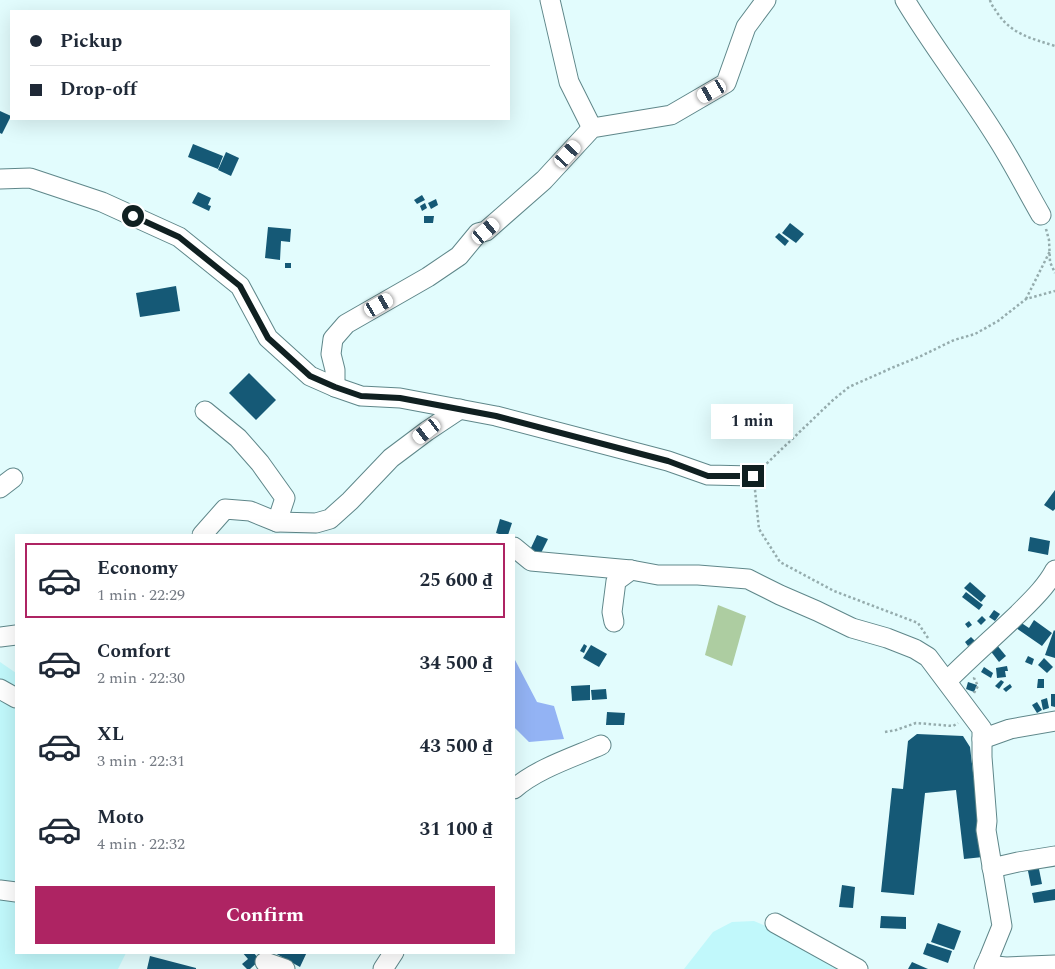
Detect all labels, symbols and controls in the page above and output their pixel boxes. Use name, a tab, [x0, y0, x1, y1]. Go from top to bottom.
text: Pickup	[60, 27, 122, 56]
text: Drop-off	[60, 75, 137, 104]
car	[695, 77, 728, 105]
car	[552, 138, 583, 170]
route start	[122, 205, 144, 227]
car	[469, 216, 502, 246]
car	[362, 291, 395, 319]
callout: 1 min	[712, 404, 794, 438]
text: 1 min	[731, 409, 773, 433]
car	[410, 416, 443, 446]
route end	[742, 465, 764, 487]
text: Economy	[97, 554, 178, 583]
icon: car	[37, 558, 82, 603]
text: 25 600 ₫	[420, 566, 493, 595]
text: 1 min · 22:29	[97, 583, 185, 607]
text: Comfort	[97, 637, 171, 666]
icon: car	[37, 641, 82, 686]
text: 34 500 ₫	[420, 649, 493, 678]
text: 2 min · 22:30	[97, 666, 185, 690]
text: XL	[97, 720, 124, 749]
icon: car	[37, 724, 82, 769]
text: 43 500 ₫	[420, 732, 493, 761]
text: 3 min · 22:31	[97, 749, 185, 773]
text: Moto	[97, 803, 144, 832]
icon: car	[37, 807, 82, 852]
text: 31 100 ₫	[420, 815, 493, 844]
text: 4 min · 22:32	[97, 832, 185, 856]
button: Confirm	[35, 886, 495, 944]

